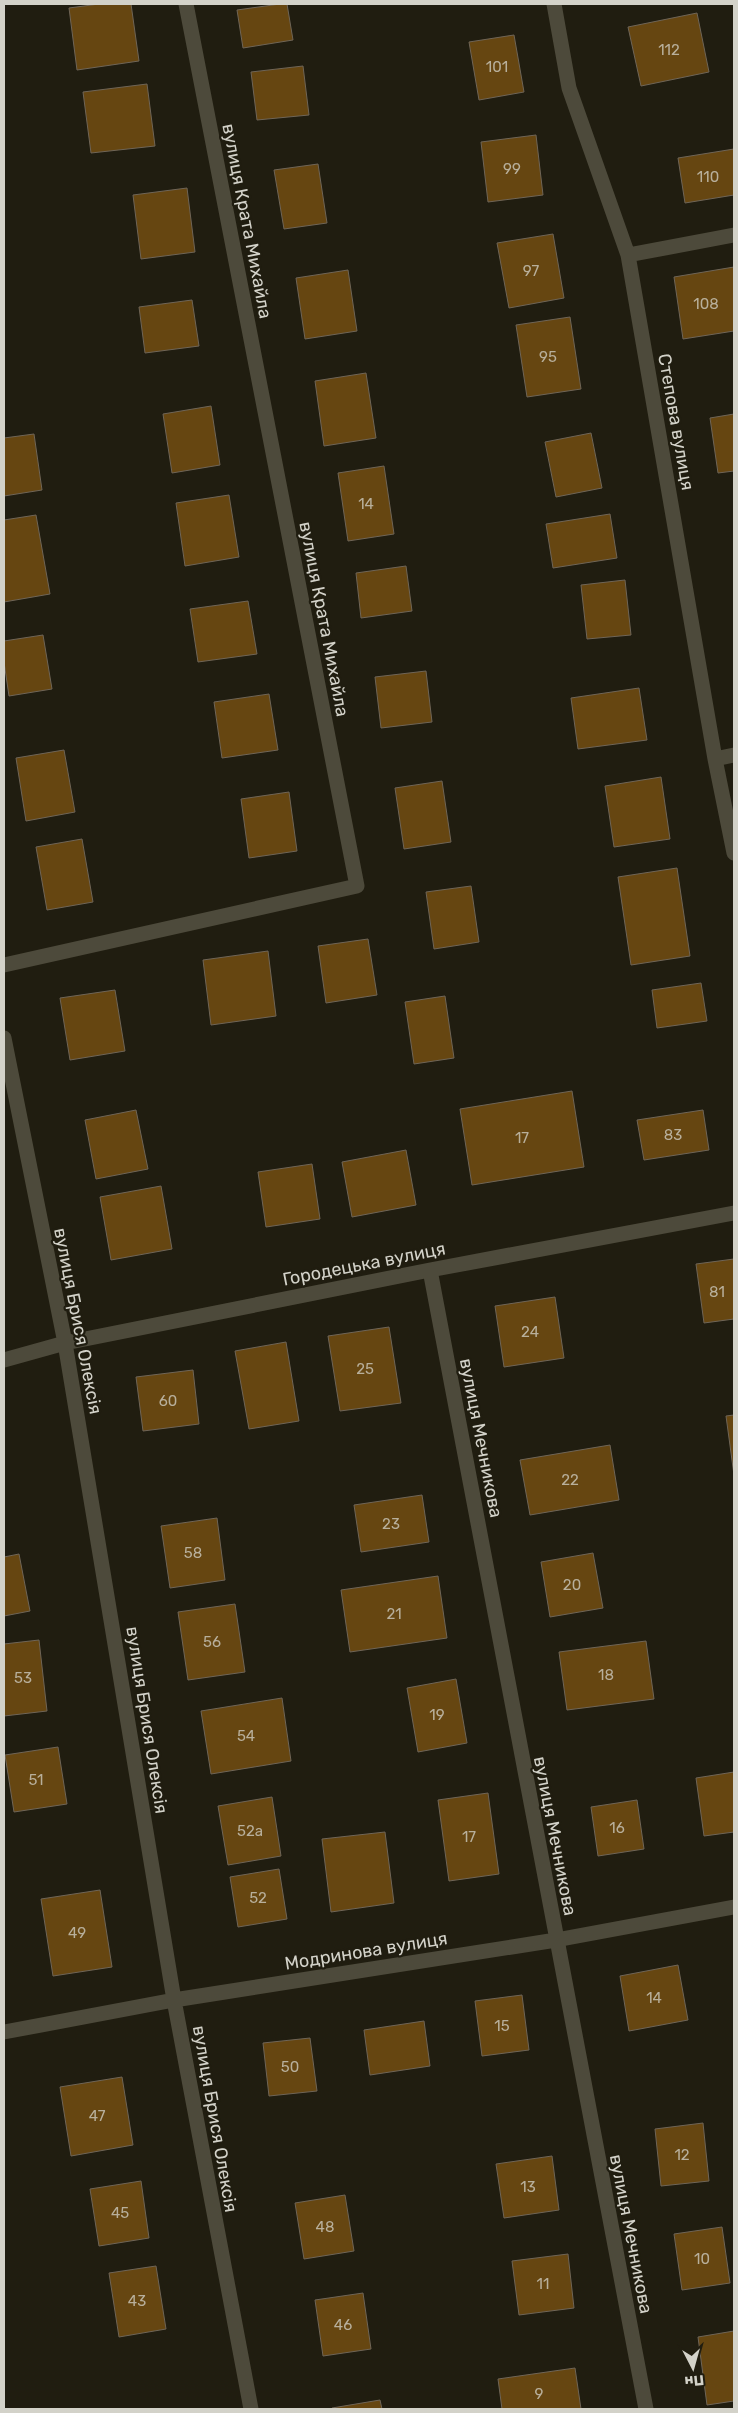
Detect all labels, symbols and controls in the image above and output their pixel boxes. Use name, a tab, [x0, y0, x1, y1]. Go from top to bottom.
house number: 112	[658, 41, 680, 59]
house number: 101	[486, 58, 508, 76]
street label: вулиця Крата Михайла	[217, 122, 277, 320]
house number: 99	[503, 160, 521, 178]
house number: 110	[697, 168, 719, 186]
house number: 97	[523, 262, 540, 280]
house number: 108	[693, 295, 719, 313]
house number: 95	[539, 348, 557, 366]
street label: Степова вулиця	[653, 352, 699, 492]
house number: 14	[358, 495, 374, 513]
street label: вулиця Крата Михайла	[294, 520, 354, 718]
house number: 83	[664, 1126, 682, 1144]
house number: 17	[515, 1129, 529, 1147]
street label: вулиця Брися Олексія	[49, 1226, 107, 1416]
street label: Городецька вулиця	[281, 1237, 447, 1291]
house number: 81	[709, 1283, 725, 1301]
house number: 24	[521, 1323, 539, 1341]
street label: вулиця Мечникова	[455, 1356, 507, 1520]
house number: 25	[356, 1360, 374, 1378]
house number: 60	[159, 1392, 177, 1410]
house number: 22	[561, 1471, 579, 1489]
house number: 23	[382, 1515, 400, 1533]
house number: 58	[184, 1544, 202, 1562]
house number: 20	[563, 1576, 581, 1594]
house number: 21	[386, 1605, 402, 1623]
street label: вулиця Брися Олексія	[121, 1625, 173, 1815]
house number: 56	[203, 1633, 221, 1651]
house number: 18	[598, 1666, 614, 1684]
house number: 53	[14, 1669, 32, 1687]
house number: 19	[429, 1706, 445, 1724]
house number: 54	[237, 1727, 255, 1745]
street label: вулиця Мечникова	[529, 1754, 581, 1918]
house number: 51	[28, 1771, 44, 1789]
house number: 16	[609, 1819, 625, 1837]
house number: 52а	[237, 1822, 263, 1840]
house number: 17	[462, 1828, 476, 1846]
house number: 52	[249, 1889, 267, 1907]
house number: 49	[68, 1924, 86, 1942]
street label: Модринова вулиця	[283, 1927, 449, 1975]
house number: 14	[646, 1989, 662, 2007]
house number: 15	[494, 2017, 510, 2035]
street label: вулиця Брися Олексія	[188, 2024, 242, 2214]
house number: 50	[281, 2058, 299, 2076]
house number: 47	[89, 2107, 106, 2125]
house number: 12	[674, 2146, 690, 2164]
street label: вулиця Мечникова	[605, 2152, 657, 2316]
house number: 13	[520, 2178, 536, 2196]
house number: 45	[111, 2204, 129, 2222]
house number: 48	[316, 2218, 334, 2236]
house number: 10	[694, 2250, 710, 2268]
house number: 11	[537, 2275, 549, 2293]
house number: 43	[128, 2292, 146, 2310]
house number: 46	[334, 2316, 352, 2334]
north arrow	[668, 2343, 718, 2393]
text: Пн	[684, 2371, 705, 2390]
house number: 9	[535, 2385, 544, 2403]

